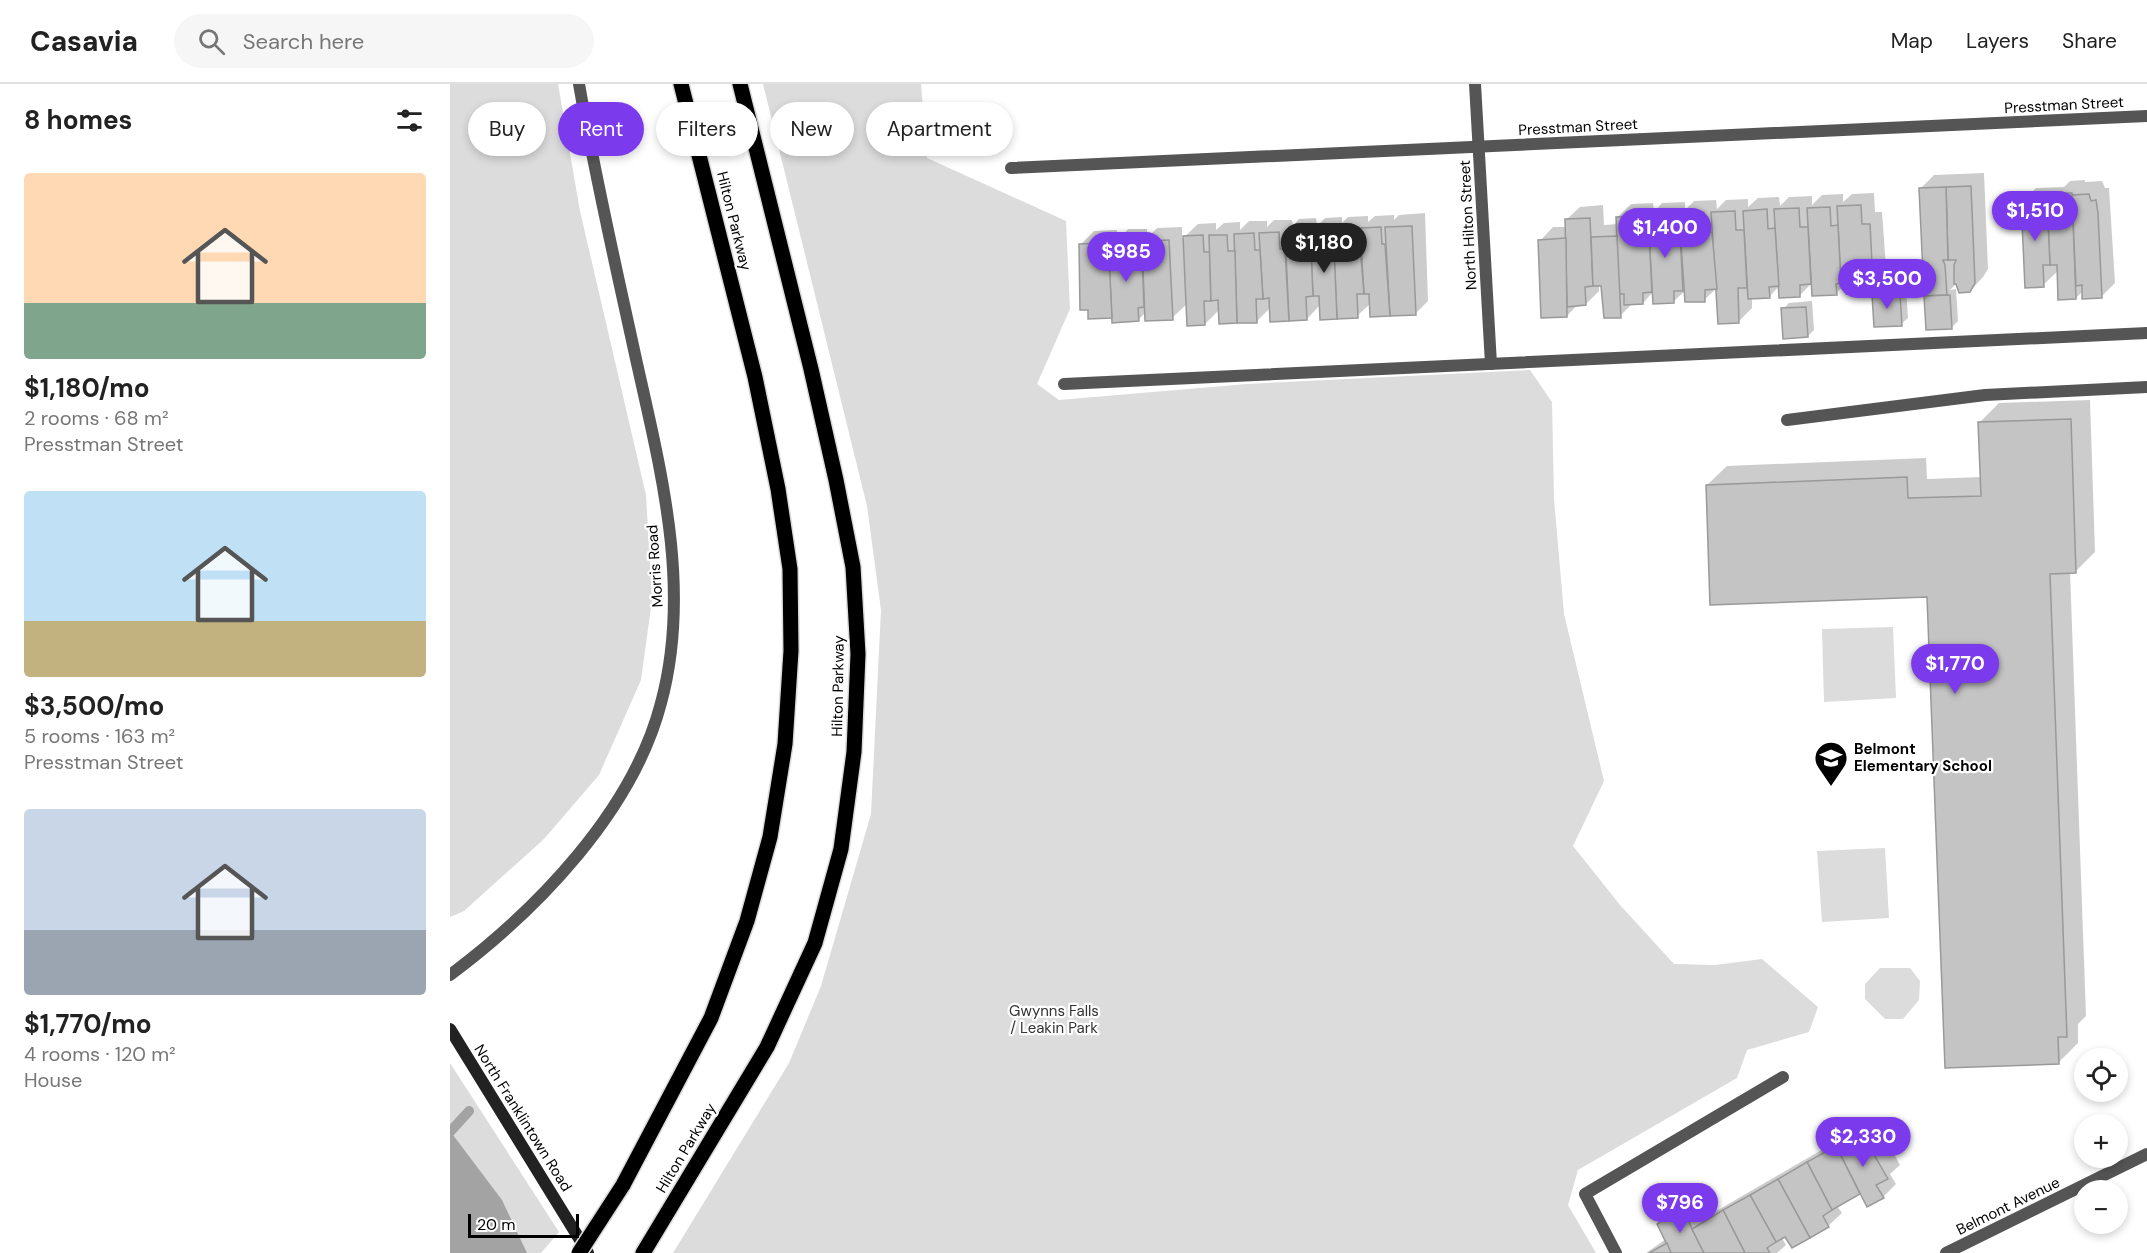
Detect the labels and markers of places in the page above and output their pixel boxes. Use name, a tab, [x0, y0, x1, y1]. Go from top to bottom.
pin: $1,510	[1986, 191, 2084, 242]
pin: $1,400	[1616, 208, 1714, 259]
pin: $1,180	[1275, 223, 1373, 274]
pin: $985	[1090, 232, 1162, 283]
pin: $3,500	[1838, 259, 1936, 310]
pin: $1,770	[1906, 644, 2004, 695]
place label: Belmont Elementary School	[1854, 739, 1992, 776]
school or university icon: Belmont Elementary School	[1813, 740, 1849, 787]
pin: $2,330	[1814, 1117, 1912, 1168]
pin: $796	[1644, 1183, 1716, 1234]

